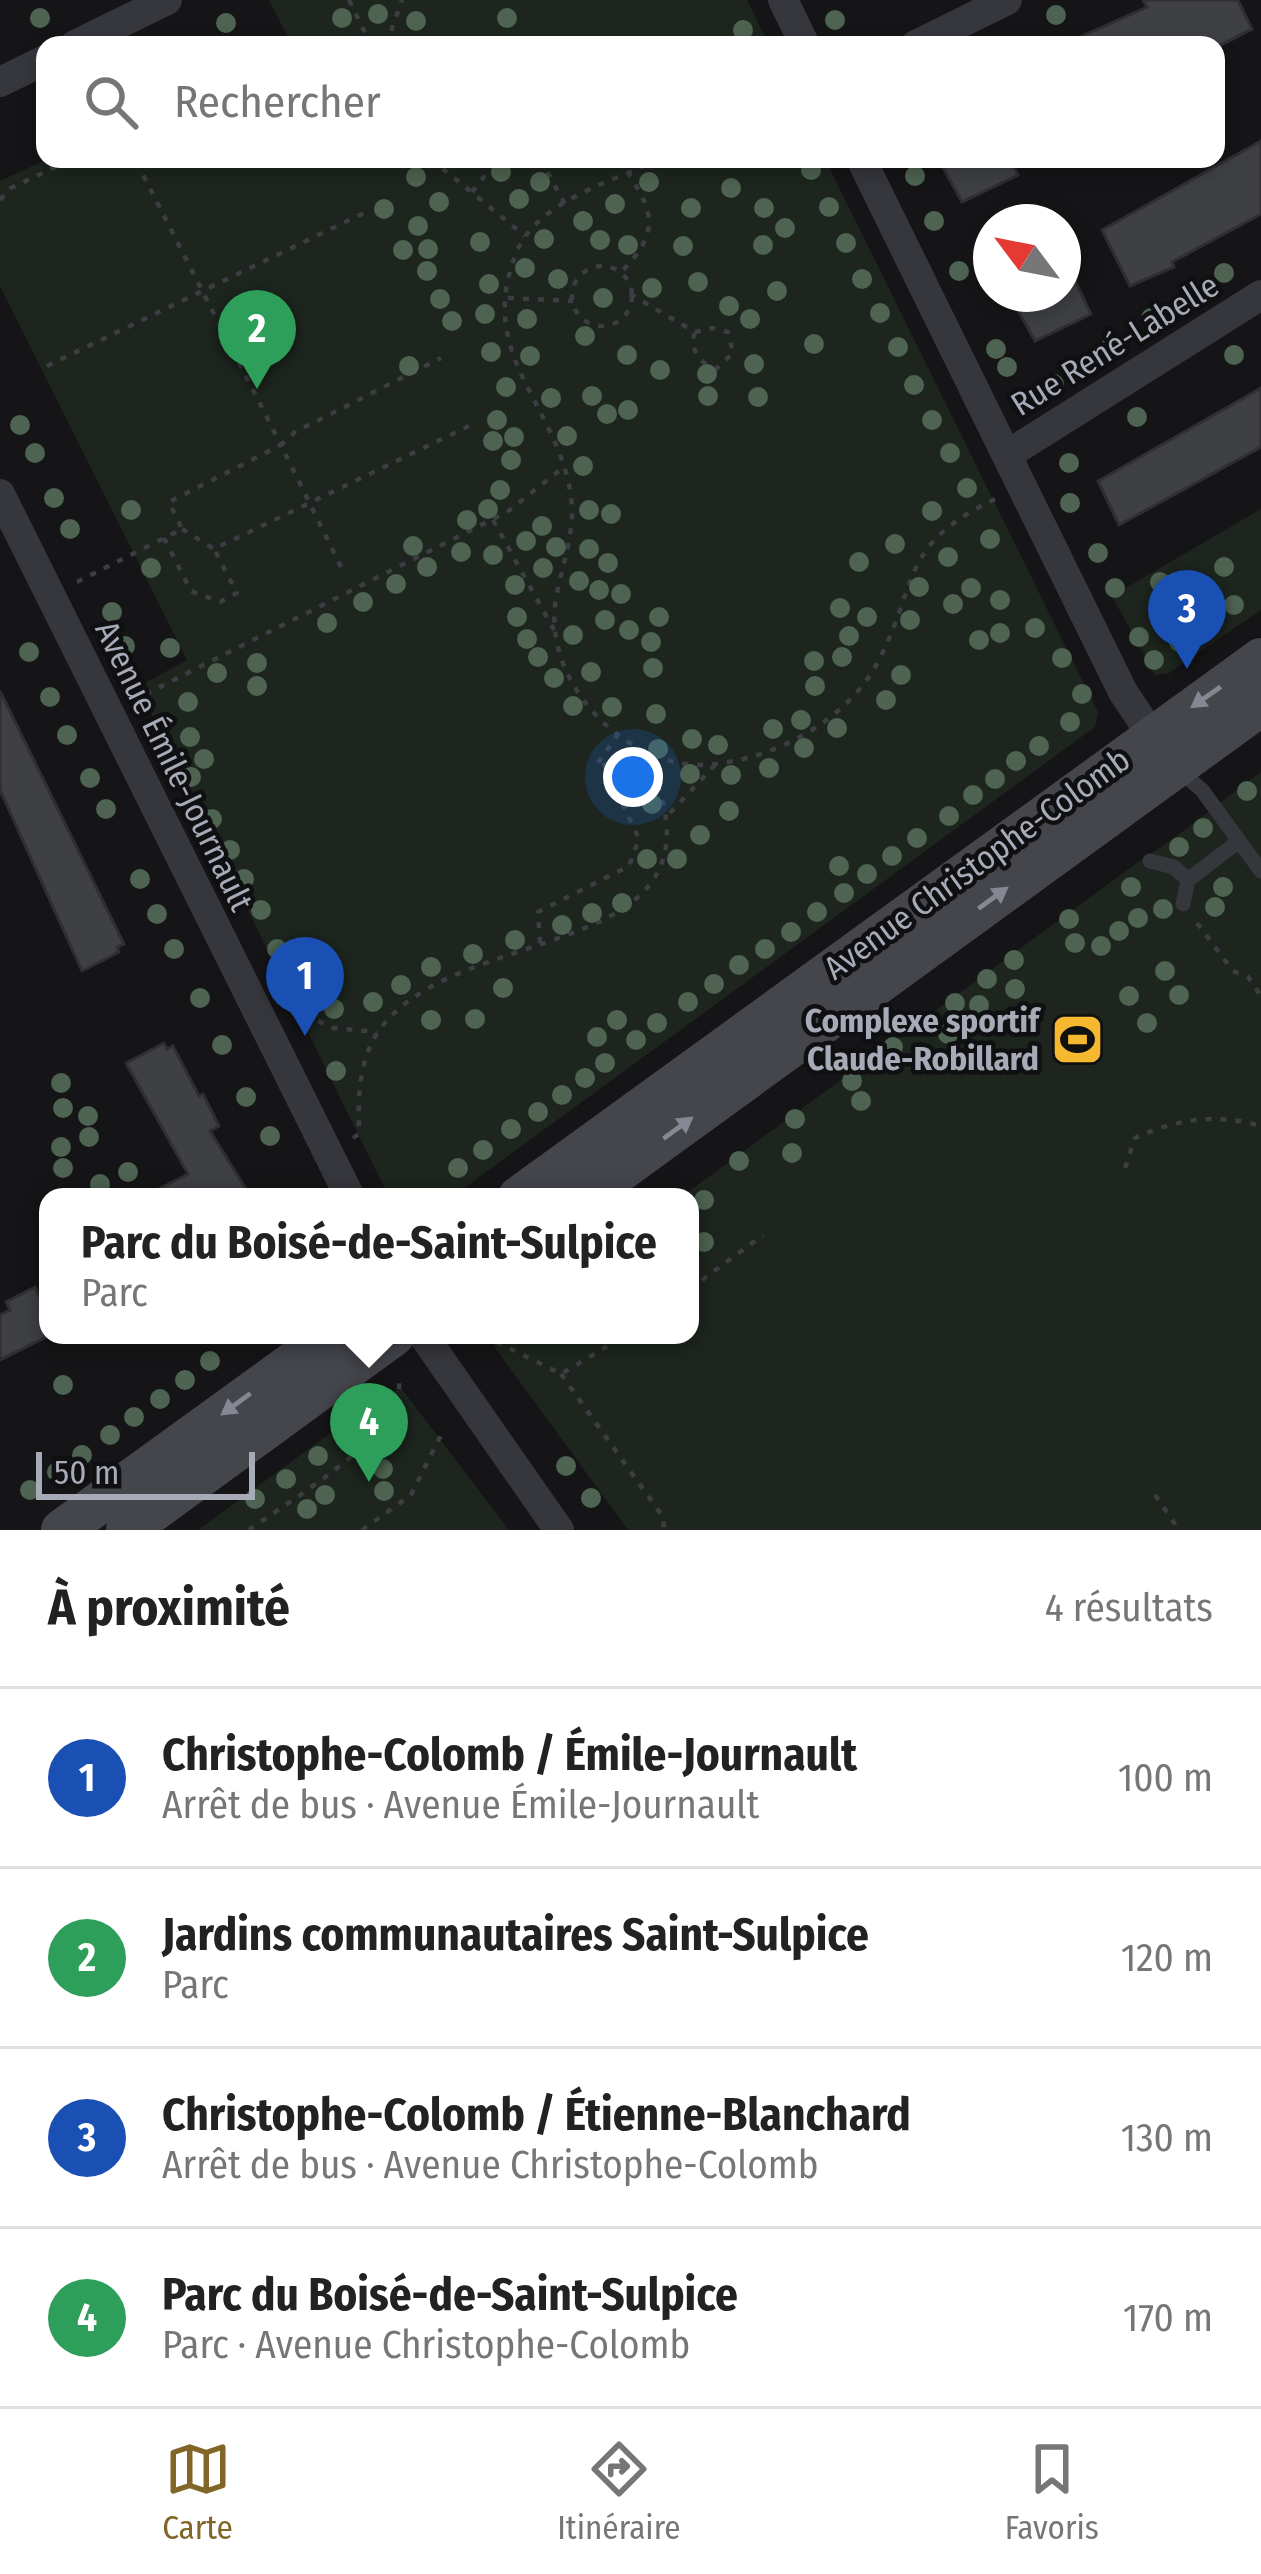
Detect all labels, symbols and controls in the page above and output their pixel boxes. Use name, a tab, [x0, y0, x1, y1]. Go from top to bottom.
search box	[36, 36, 1225, 168]
icon: search	[78, 69, 144, 135]
text: Rechercher	[174, 75, 381, 129]
north arrow	[973, 204, 1081, 312]
street label: Rue René-Labelle	[1004, 265, 1226, 425]
pin: 2	[218, 290, 296, 389]
pin: 3	[1148, 570, 1226, 669]
street label: Avenue Émile-Journault	[86, 614, 262, 918]
one-way arrow	[1190, 685, 1222, 708]
street label: Avenue Christophe-Colomb	[816, 740, 1138, 988]
your location	[603, 747, 663, 807]
one-way arrow	[977, 887, 1009, 911]
pin: 1	[266, 937, 344, 1036]
place label: Complexe sportif Claude-Robillard	[805, 1001, 1042, 1079]
sports icon: Complexe sportif Claude-Robillard	[1050, 1012, 1106, 1068]
one-way arrow	[662, 1117, 694, 1140]
popup	[39, 1188, 699, 1344]
text: Parc du Boisé-de-Saint-Sulpice	[81, 1216, 657, 1270]
text: Parc	[81, 1270, 148, 1316]
pin: 4	[330, 1383, 408, 1482]
one-way arrow	[220, 1391, 252, 1415]
scale bar	[36, 1446, 255, 1499]
text: 50 m	[54, 1453, 119, 1493]
text: À proximité	[48, 1577, 290, 1639]
text: 4 résultats	[1045, 1585, 1213, 1631]
text: Christophe-Colomb / Émile-Journault	[162, 1728, 857, 1782]
text: 1	[79, 1755, 95, 1801]
text: 100 m	[1118, 1755, 1213, 1801]
text: Arrêt de bus · Avenue Émile-Journault	[162, 1782, 759, 1828]
text: Jardins communautaires Saint-Sulpice	[162, 1908, 869, 1962]
text: 2	[78, 1935, 96, 1981]
text: 120 m	[1121, 1935, 1213, 1981]
text: Parc	[162, 1962, 229, 2008]
text: Christophe-Colomb / Étienne-Blanchard	[162, 2088, 911, 2142]
text: 3	[78, 2115, 96, 2161]
text: 130 m	[1121, 2115, 1213, 2161]
text: Arrêt de bus · Avenue Christophe-Colomb	[162, 2142, 819, 2188]
text: Parc du Boisé-de-Saint-Sulpice	[162, 2268, 738, 2322]
text: 4	[77, 2295, 97, 2341]
text: 170 m	[1123, 2295, 1213, 2341]
text: Parc · Avenue Christophe-Colomb	[162, 2322, 690, 2368]
tab: Carte	[162, 2436, 233, 2548]
tab: Itinéraire	[557, 2436, 681, 2548]
tab: Favoris	[1005, 2436, 1099, 2548]

